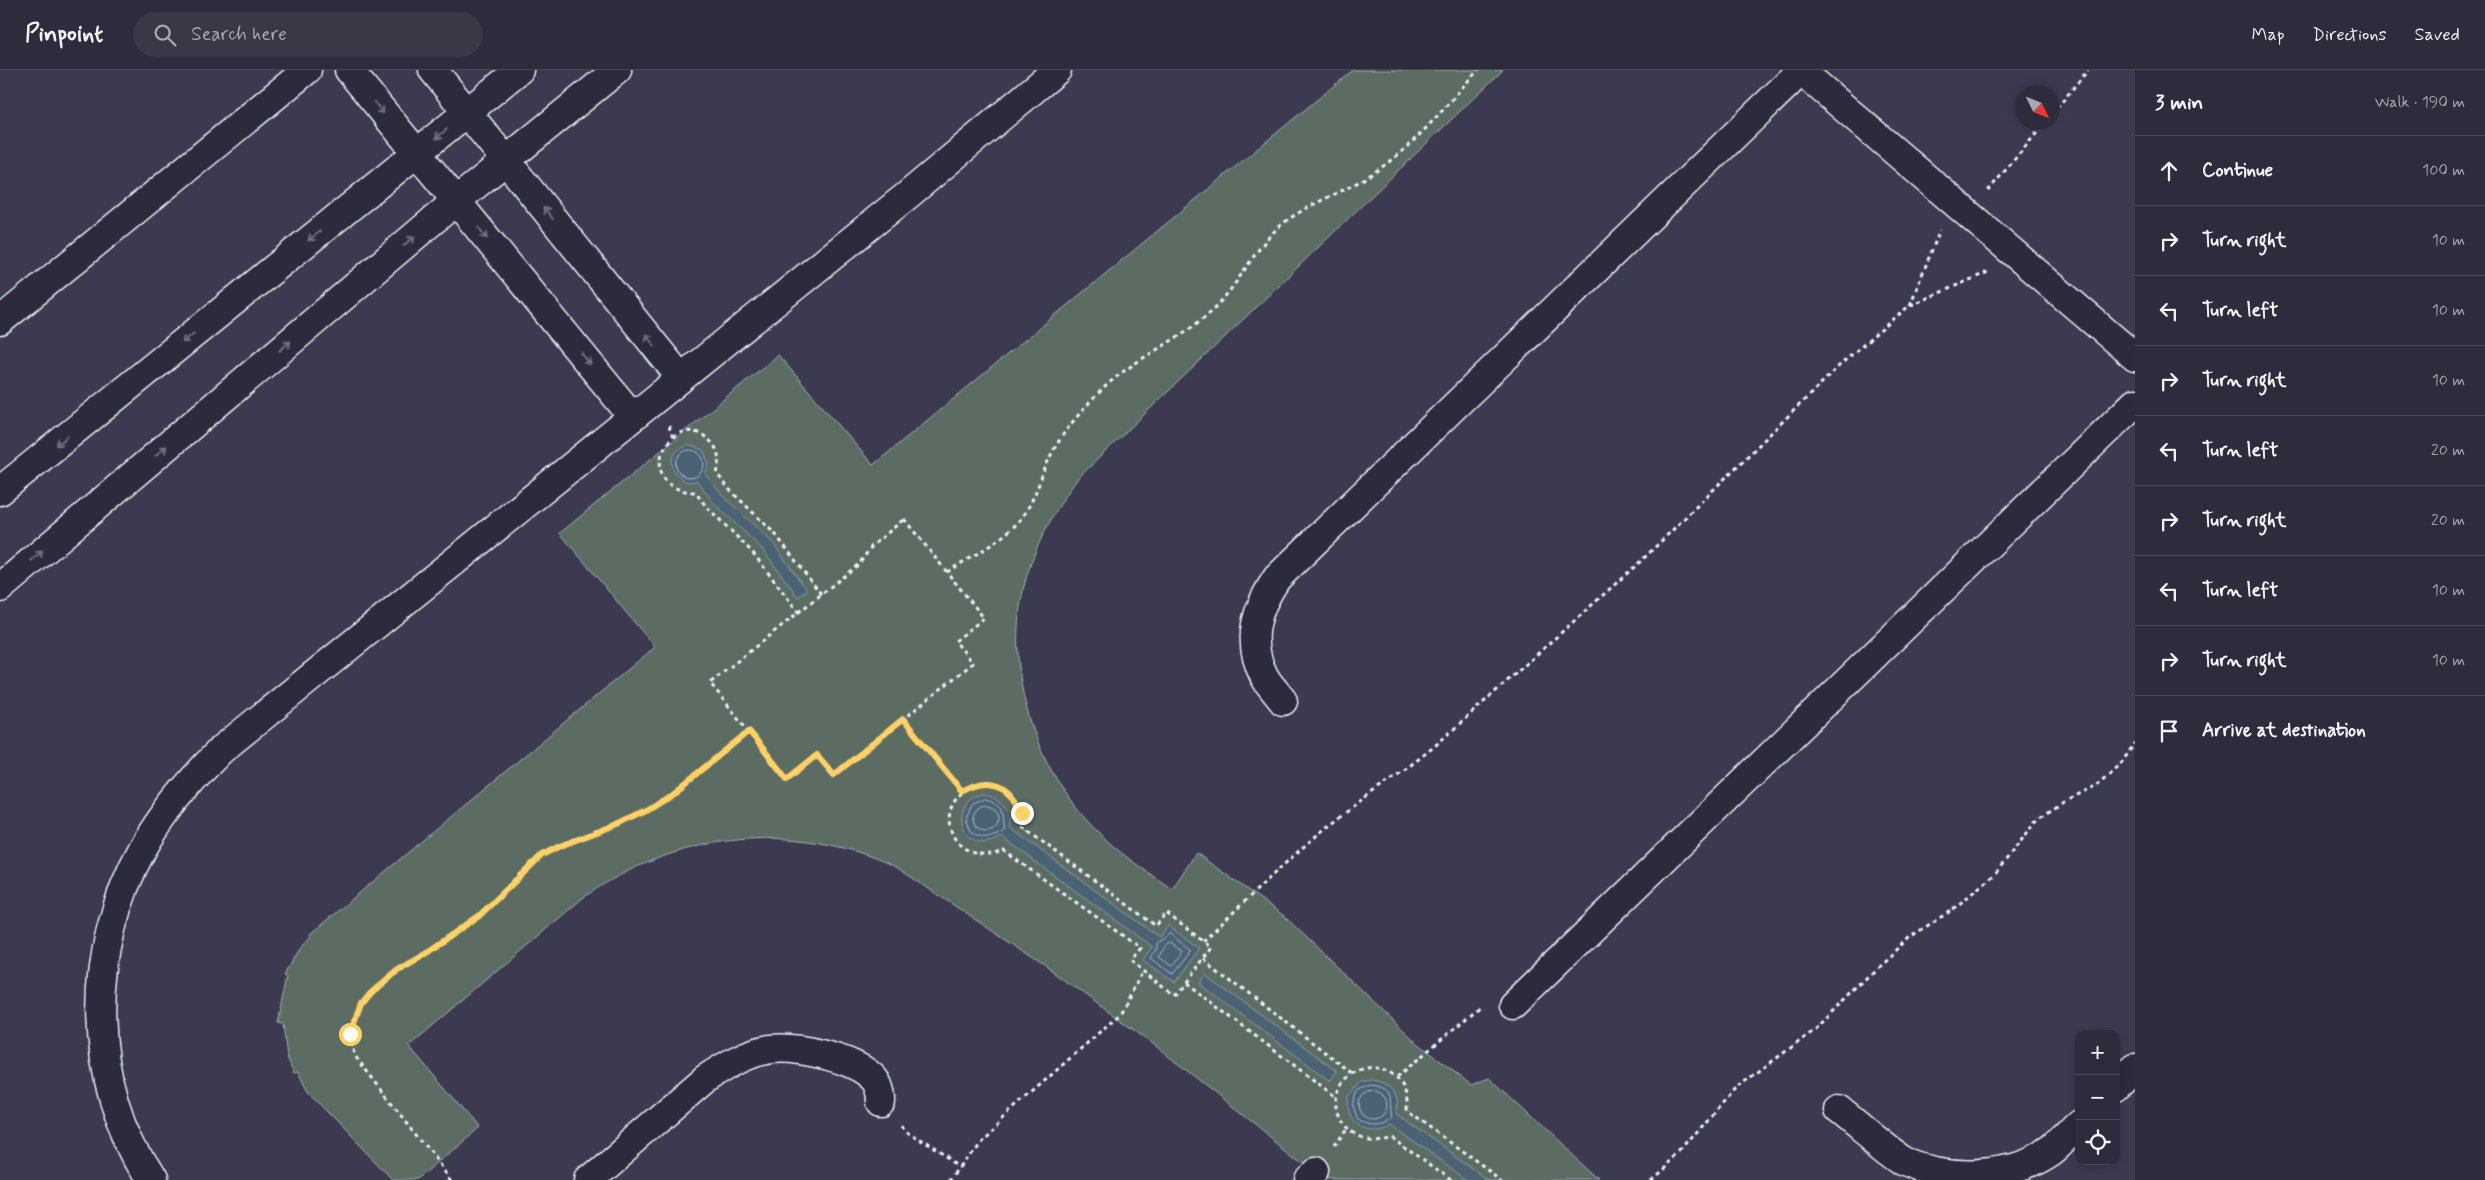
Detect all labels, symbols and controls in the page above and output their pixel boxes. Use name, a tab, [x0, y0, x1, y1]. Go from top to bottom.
search box	[133, 12, 483, 57]
text: Pinpoint	[25, 19, 103, 50]
icon: search	[151, 21, 179, 49]
text: Search here	[191, 22, 287, 47]
text: Map	[2252, 23, 2285, 47]
text: Directions	[2313, 23, 2387, 47]
text: Saved	[2415, 23, 2460, 47]
north arrow	[2015, 85, 2060, 130]
text: 3 min	[2155, 89, 2203, 117]
text: Walk · 190 m	[2375, 92, 2465, 113]
one-way arrow	[374, 101, 385, 114]
one-way arrow	[435, 128, 448, 139]
icon: ahead	[2155, 157, 2183, 185]
text: Continue	[2202, 158, 2273, 183]
text: 100 m	[2422, 160, 2465, 181]
one-way arrow	[543, 207, 554, 220]
one-way arrow	[477, 226, 488, 239]
icon: right	[2155, 227, 2183, 255]
text: Turn right	[2202, 228, 2286, 253]
text: 10 m	[2432, 230, 2465, 251]
one-way arrow	[308, 231, 321, 242]
one-way arrow	[402, 236, 415, 247]
icon: left	[2155, 297, 2183, 325]
text: Turn left	[2202, 298, 2278, 323]
text: 10 m	[2432, 300, 2465, 321]
one-way arrow	[182, 333, 195, 344]
one-way arrow	[645, 334, 656, 347]
one-way arrow	[278, 341, 291, 352]
one-way arrow	[580, 352, 591, 365]
icon: right	[2155, 367, 2183, 395]
text: Turn right	[2202, 368, 2286, 393]
text: 10 m	[2432, 370, 2465, 391]
one-way arrow	[56, 435, 69, 446]
icon: left	[2155, 437, 2183, 465]
text: Turn left	[2202, 438, 2278, 463]
text: 20 m	[2431, 440, 2465, 461]
one-way arrow	[154, 446, 167, 457]
icon: right	[2155, 507, 2183, 535]
text: Turn right	[2202, 508, 2286, 533]
text: 20 m	[2431, 510, 2465, 531]
one-way arrow	[31, 551, 44, 562]
icon: left	[2155, 577, 2183, 605]
text: Turn left	[2202, 578, 2278, 603]
text: 10 m	[2432, 580, 2465, 601]
icon: right	[2155, 647, 2183, 675]
text: Turn right	[2202, 648, 2286, 673]
text: 10 m	[2432, 650, 2465, 671]
icon: arrive	[2155, 717, 2183, 745]
text: Arrive at destination	[2202, 718, 2366, 743]
route end	[1011, 802, 1034, 825]
route start	[339, 1023, 362, 1046]
map controls	[2075, 1030, 2120, 1165]
button: +	[2075, 1030, 2120, 1075]
button: −	[2075, 1075, 2120, 1120]
button: locate	[2075, 1120, 2120, 1165]

